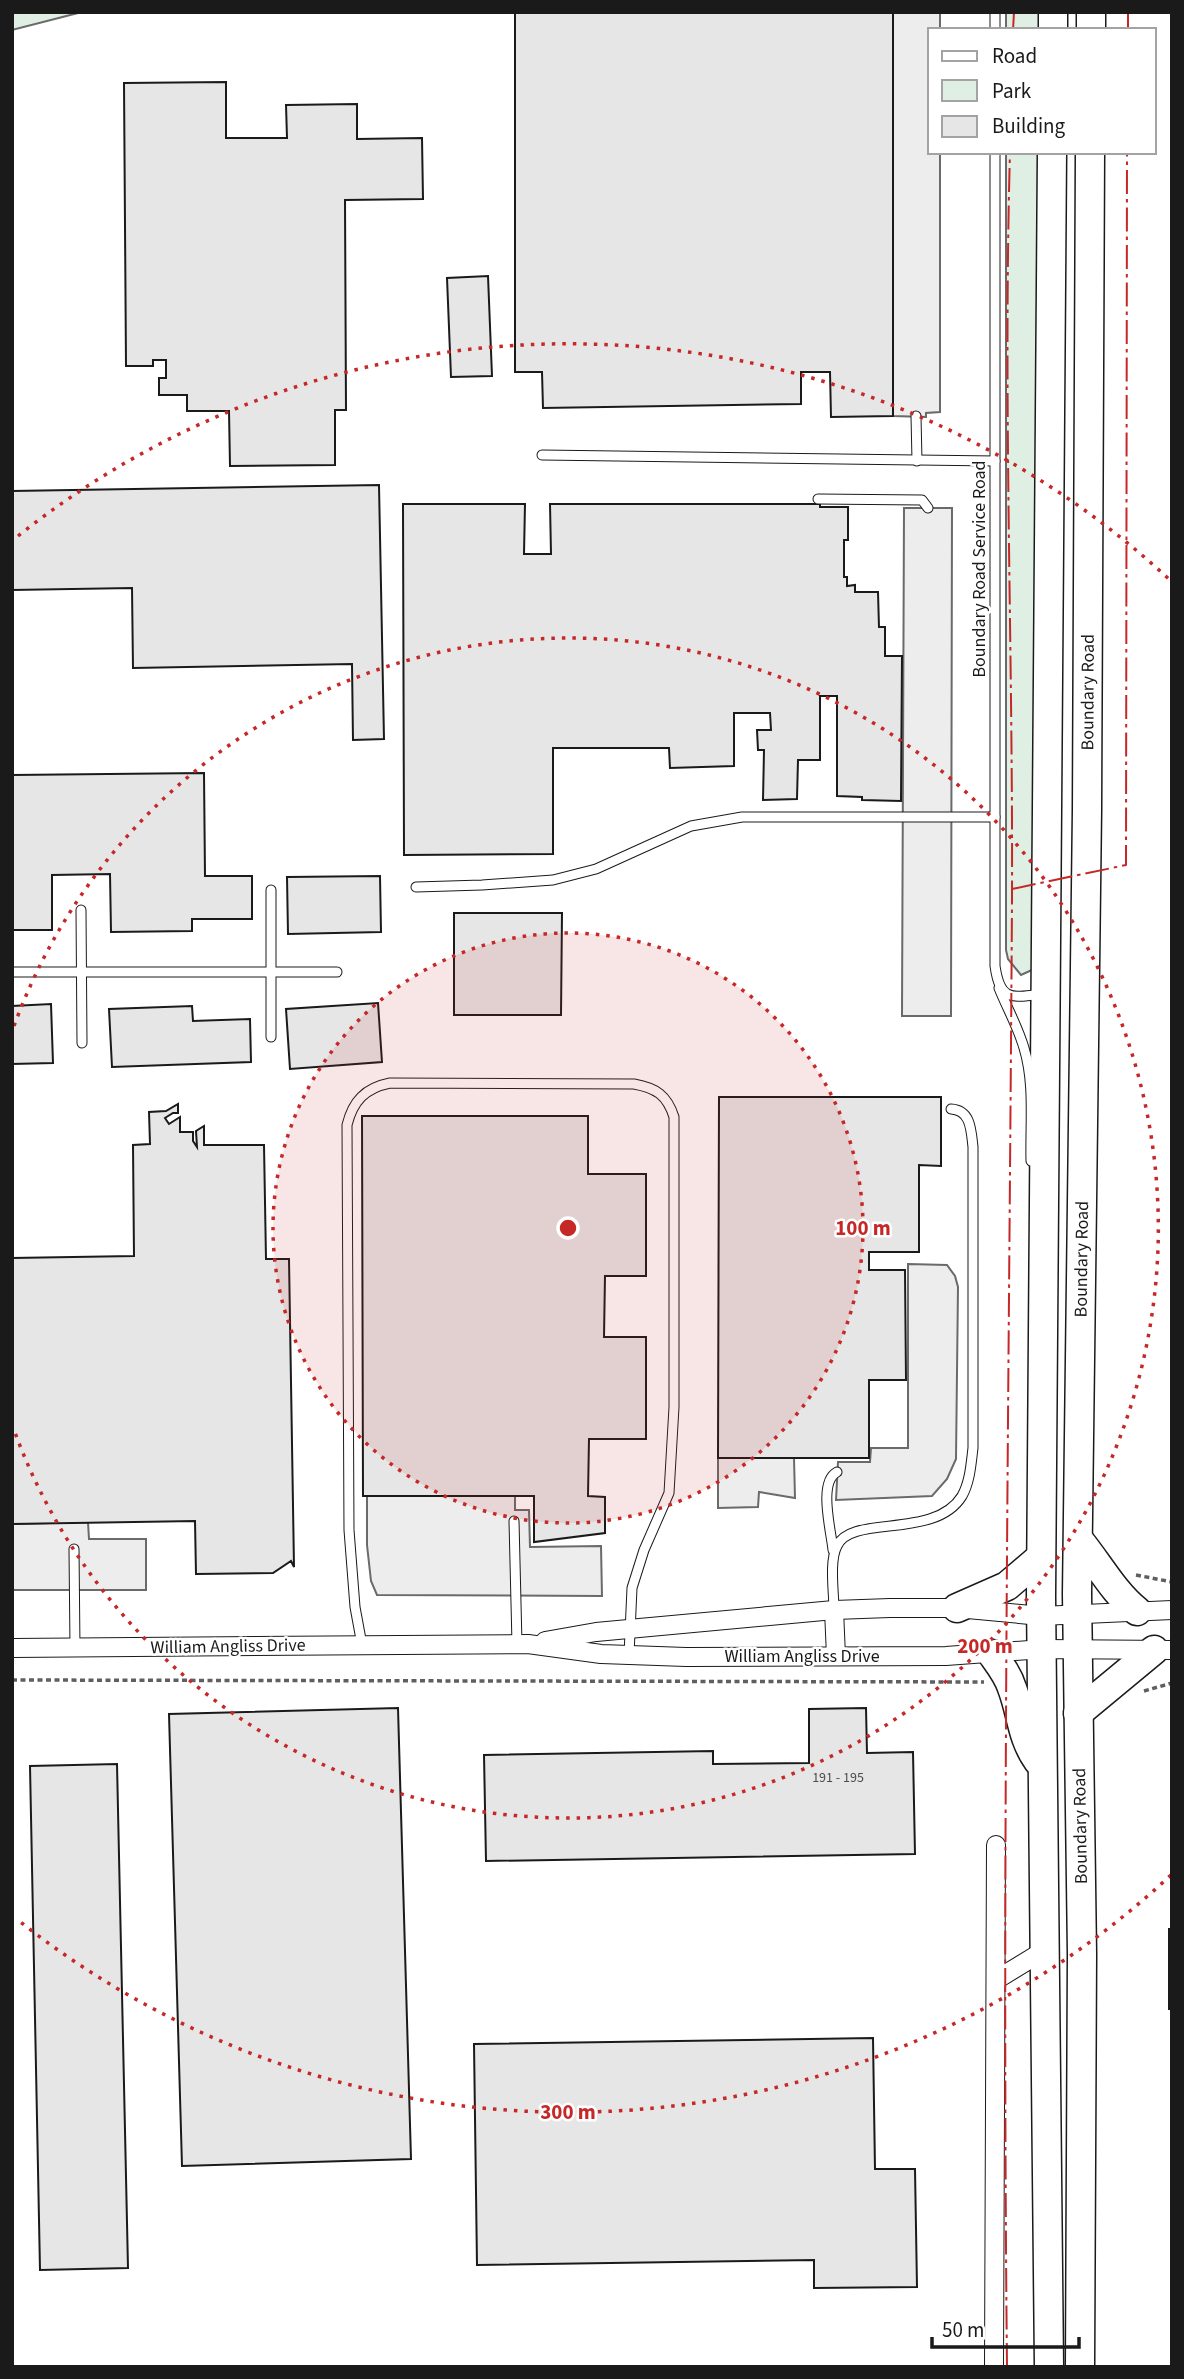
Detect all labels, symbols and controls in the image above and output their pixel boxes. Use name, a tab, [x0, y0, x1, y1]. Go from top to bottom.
legend	[928, 28, 1156, 154]
text: Road	[992, 41, 1037, 71]
text: Park	[992, 76, 1032, 106]
text: Building	[992, 111, 1066, 141]
street label: Boundary Road Service Road	[967, 460, 992, 678]
street label: Boundary Road	[1075, 634, 1101, 750]
street label: Boundary Road	[1069, 1201, 1095, 1317]
text: 100 m	[835, 1213, 891, 1243]
centre of rings	[556, 1216, 580, 1240]
text: 200 m	[957, 1631, 1013, 1661]
street label: William Angliss Drive	[150, 1633, 306, 1660]
street label: William Angliss Drive	[724, 1644, 880, 1669]
house number: 191 - 195	[812, 1768, 864, 1788]
street label: Boundary Road	[1067, 1768, 1094, 1884]
text: 300 m	[540, 2097, 596, 2127]
scale bar	[932, 2306, 1079, 2350]
text: 50 m	[942, 2315, 984, 2345]

